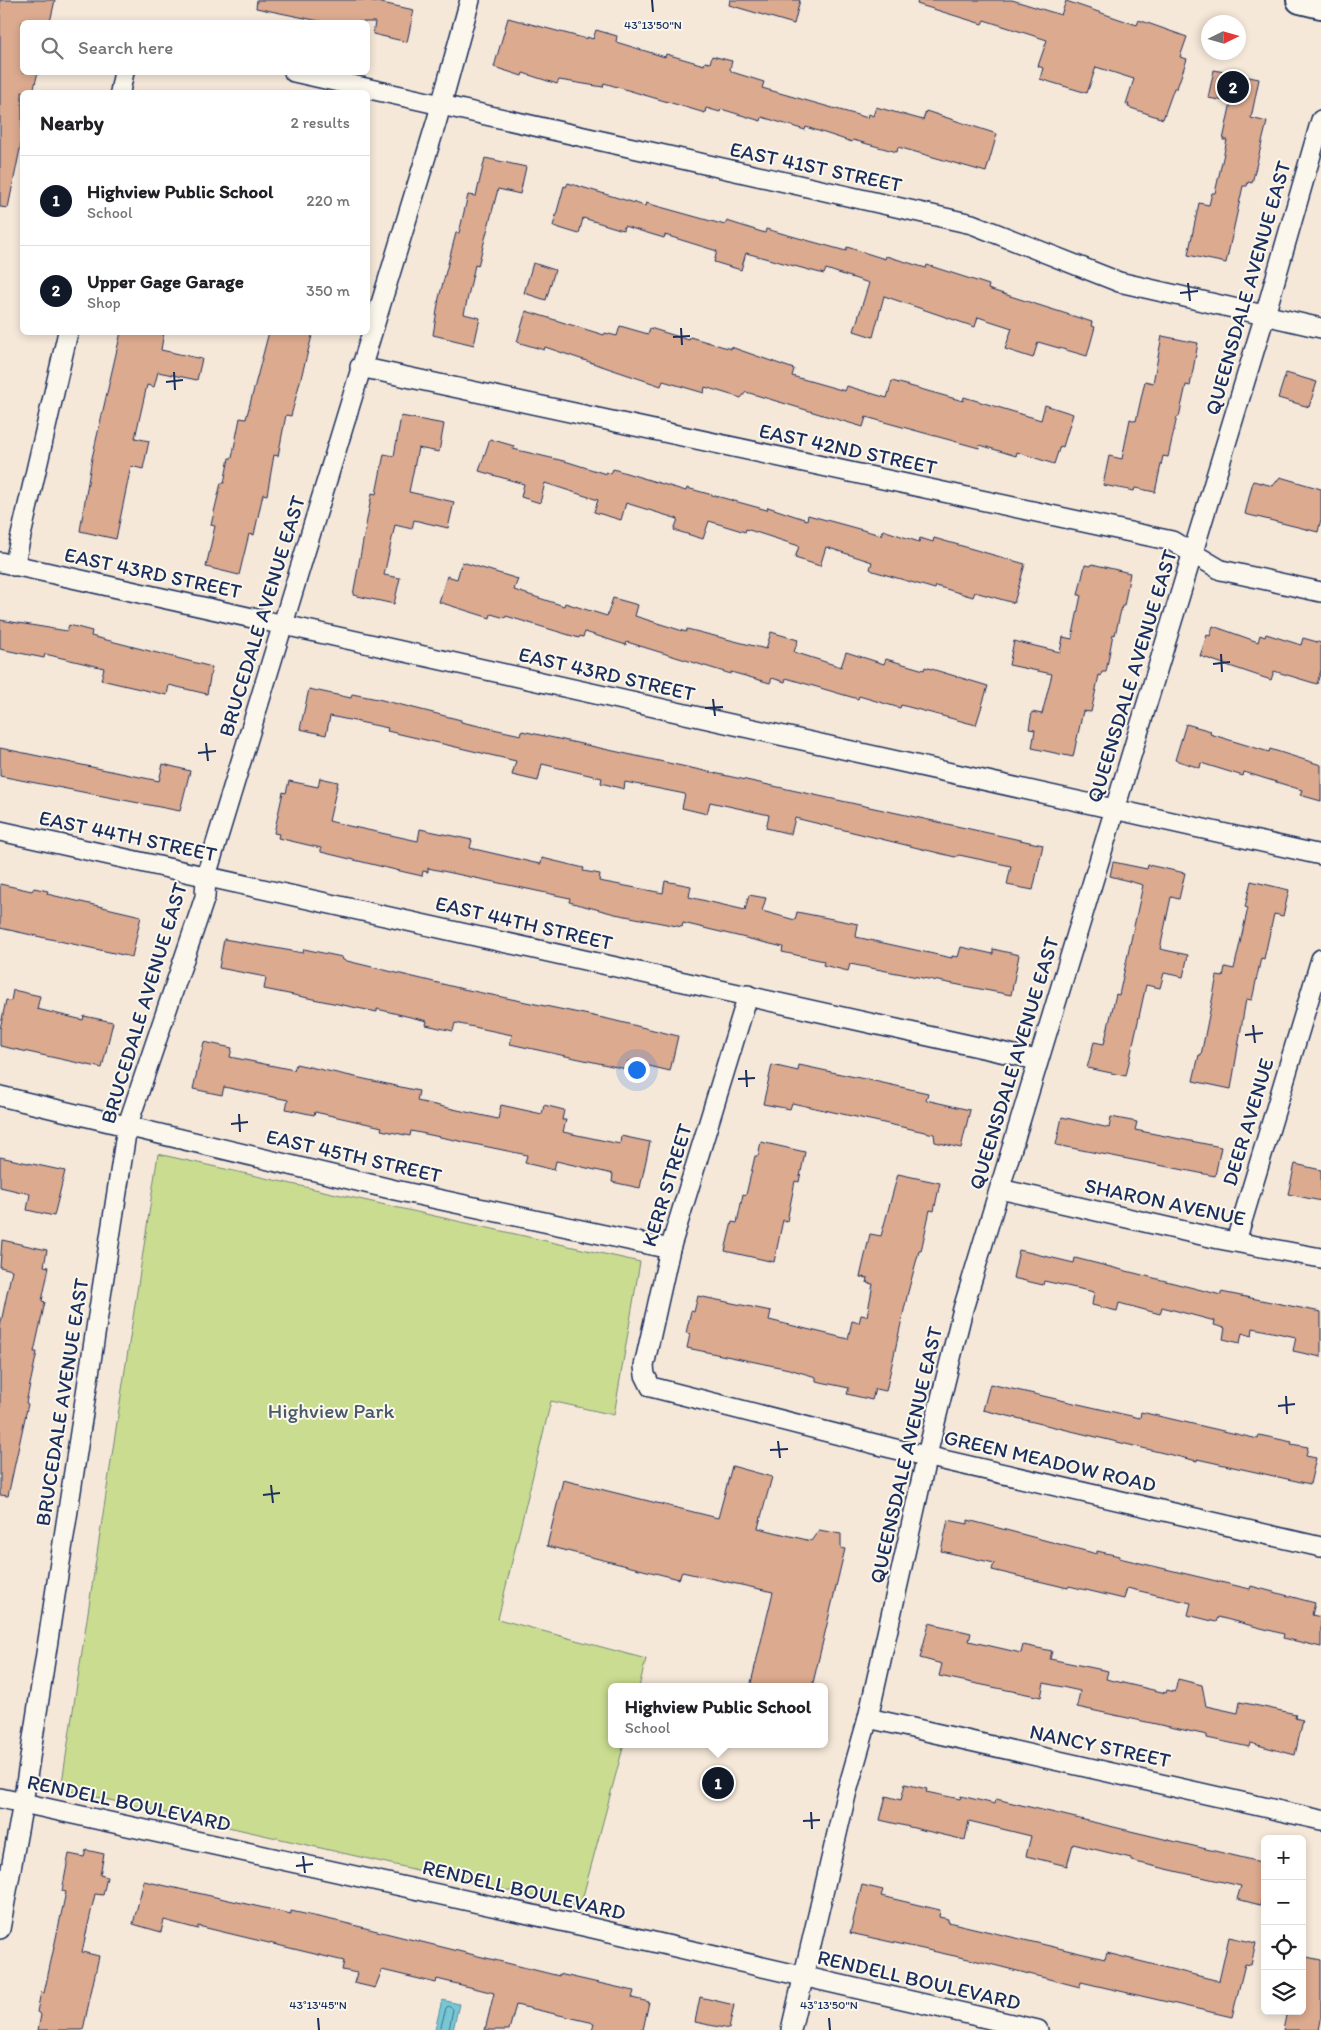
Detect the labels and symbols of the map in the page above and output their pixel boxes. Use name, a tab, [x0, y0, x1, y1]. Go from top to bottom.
north arrow	[1201, 15, 1246, 60]
text: 43°13'50"N	[624, 18, 682, 32]
pin: 2	[1217, 68, 1249, 106]
street label: EAST 41ST STREET	[728, 136, 905, 197]
street label: QUEENSDALE AVENUE EAST	[1199, 158, 1296, 418]
street label: EAST 42ND STREET	[757, 417, 940, 480]
street label: BRUCEDALE AVENUE EAST	[213, 492, 310, 739]
street label: EAST 43RD STREET	[62, 542, 244, 604]
street label: QUEENSDALE AVENUE EAST	[1081, 546, 1182, 805]
street label: EAST 43RD STREET	[516, 641, 698, 706]
street label: EAST 44TH STREET	[37, 804, 219, 867]
street label: BRUCEDALE AVENUE EAST	[95, 879, 192, 1126]
street label: EAST 44TH STREET	[433, 890, 615, 955]
street label: QUEENSDALE AVENUE EAST	[963, 933, 1064, 1192]
street label: DEER AVENUE	[1216, 1055, 1279, 1189]
your location	[624, 1057, 650, 1083]
street label: KERR STREET	[636, 1120, 697, 1249]
street label: EAST 45TH STREET	[264, 1123, 445, 1188]
street label: SHARON AVENUE	[1082, 1172, 1248, 1231]
street label: BRUCEDALE AVENUE EAST	[30, 1276, 93, 1528]
street label: QUEENSDALE AVENUE EAST	[864, 1324, 947, 1586]
park label: Highview Park	[268, 1398, 394, 1423]
street label: GREEN MEADOW ROAD	[942, 1424, 1159, 1497]
street label: NANCY STREET	[1027, 1718, 1173, 1773]
pin: 1	[702, 1764, 734, 1802]
street label: RENDELL BOULEVARD	[25, 1769, 233, 1836]
street label: RENDELL BOULEVARD	[420, 1854, 628, 1925]
street label: RENDELL BOULEVARD	[815, 1944, 1023, 2015]
text: 43°13'45"N	[289, 1998, 347, 2012]
text: 43°13'50"N	[800, 1998, 858, 2012]

